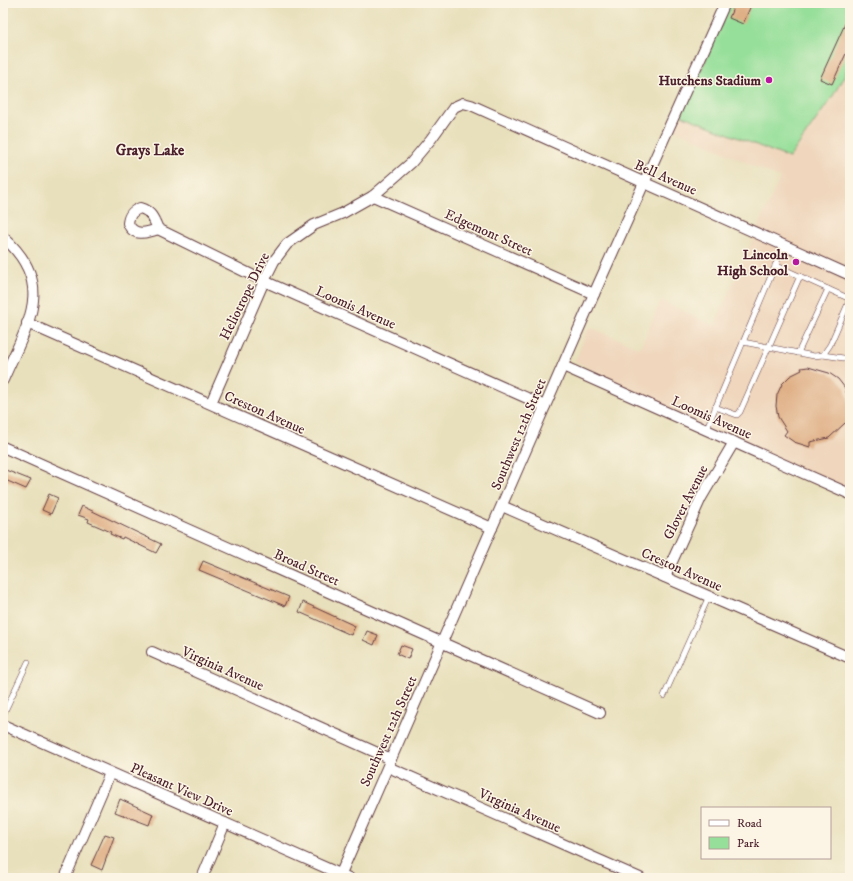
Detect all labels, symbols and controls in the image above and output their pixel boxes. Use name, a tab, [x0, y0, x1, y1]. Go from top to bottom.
place label: Hutchens Stadium	[659, 72, 761, 90]
marker: Hutchens Stadium	[764, 75, 774, 85]
district label: Grays Lake	[116, 141, 185, 160]
street label: Bell Avenue	[632, 156, 700, 200]
street label: Edgemont Street	[442, 205, 536, 261]
place label: Lincoln High School	[717, 246, 789, 280]
street label: Heliotrope Drive	[216, 249, 274, 343]
marker: Lincoln High School	[791, 257, 801, 267]
street label: Loomis Avenue	[313, 282, 399, 334]
street label: Southwest 12th Street	[487, 375, 551, 493]
street label: Creston Avenue	[221, 387, 308, 439]
street label: Loomis Avenue	[669, 392, 755, 444]
street label: Glover Avenue	[659, 462, 712, 543]
street label: Creston Avenue	[638, 544, 725, 596]
street label: Broad Street	[271, 545, 343, 591]
street label: Virginia Avenue	[178, 642, 267, 695]
street label: Southwest 12th Street	[356, 673, 422, 790]
street label: Pleasant View Drive	[127, 759, 236, 821]
street label: Virginia Avenue	[475, 784, 564, 837]
legend	[701, 807, 831, 859]
text: Road	[737, 816, 762, 831]
text: Park	[737, 836, 759, 851]

